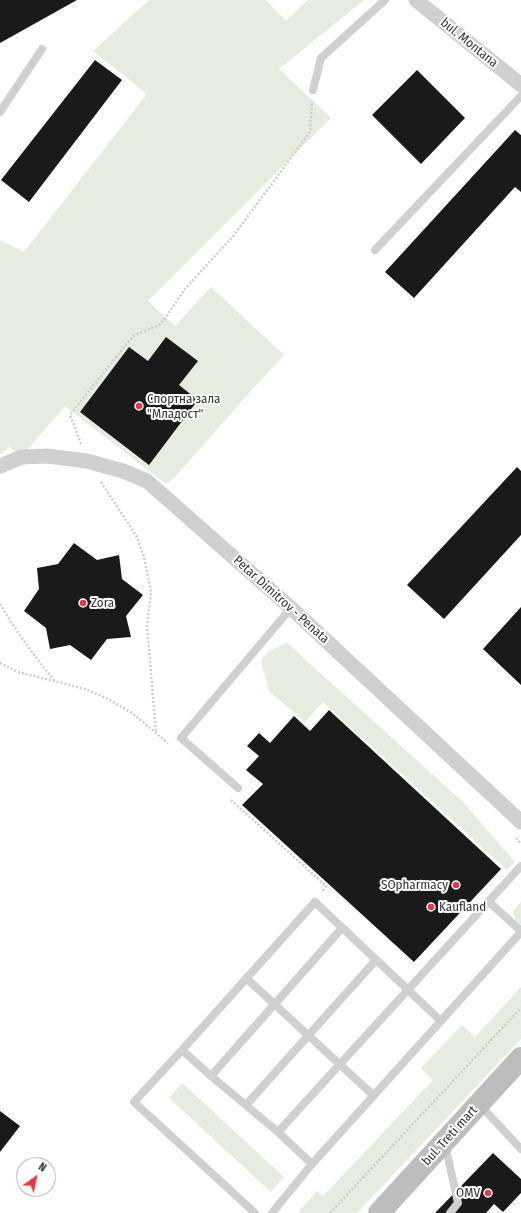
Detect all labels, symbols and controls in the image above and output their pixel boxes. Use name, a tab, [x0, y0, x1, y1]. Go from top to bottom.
street label: bul. Montana	[437, 15, 501, 71]
place label: Спортна зала "Младост"	[147, 391, 220, 422]
marker: Спортна зала "Младост"	[134, 401, 144, 411]
street label: Petar Dimitrov - Penata	[230, 553, 332, 647]
place label: Zora	[91, 595, 114, 611]
marker: Zora	[78, 598, 88, 608]
place label: SOpharmacy	[381, 877, 448, 893]
marker: SOpharmacy	[451, 880, 461, 890]
place label: Kaufland	[439, 899, 486, 915]
marker: Kaufland	[426, 902, 436, 912]
street label: bul. Treti mart	[419, 1103, 481, 1169]
north arrow	[16, 1157, 56, 1197]
text: N	[36, 1160, 49, 1175]
place label: OMV	[456, 1185, 480, 1201]
marker: OMV	[483, 1188, 493, 1198]

